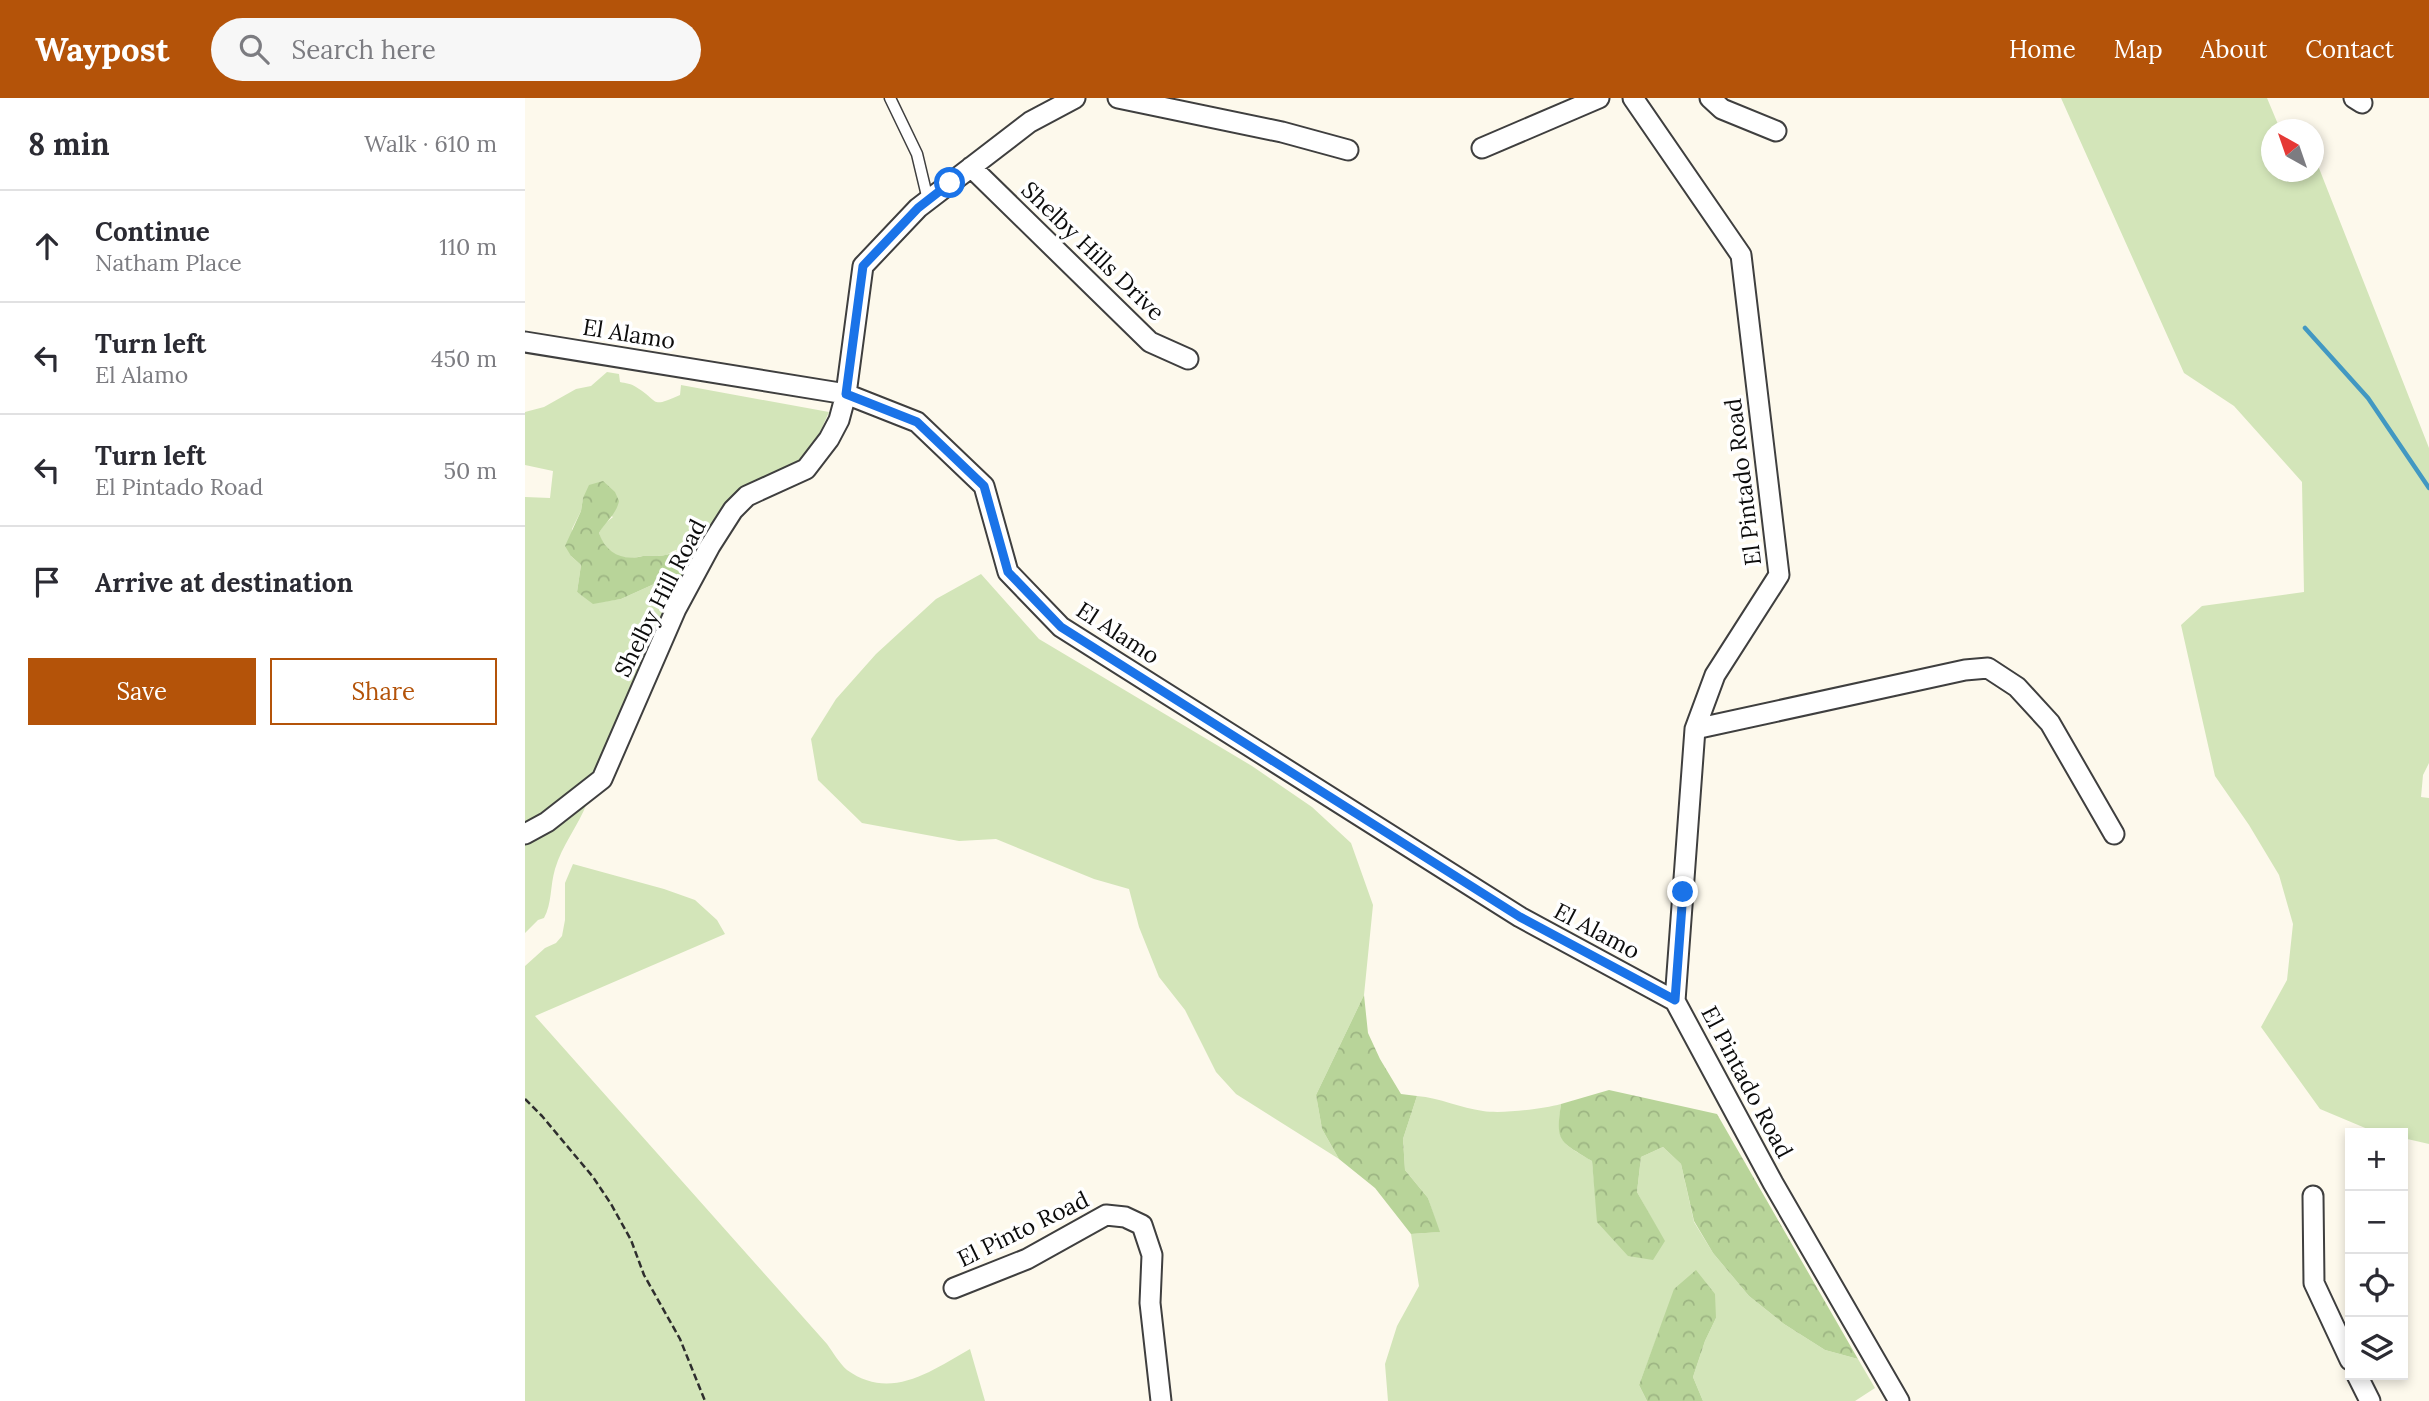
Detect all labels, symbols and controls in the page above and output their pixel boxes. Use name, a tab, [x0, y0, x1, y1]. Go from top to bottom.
search box	[211, 18, 701, 81]
text: Waypost	[35, 28, 169, 70]
icon: search	[235, 30, 273, 68]
text: Search here	[291, 33, 436, 66]
text: Home	[2009, 34, 2076, 65]
text: Map	[2114, 34, 2163, 65]
text: About	[2201, 34, 2267, 65]
text: Contact	[2305, 34, 2394, 65]
north arrow	[2261, 119, 2324, 182]
text: 8 min	[28, 125, 110, 163]
text: Walk · 610 m	[364, 129, 497, 158]
route start	[934, 167, 965, 198]
street label: Shelby Hills Drive	[1016, 175, 1171, 326]
text: Continue	[95, 215, 210, 248]
icon: ahead	[28, 227, 66, 265]
text: 110 m	[439, 232, 497, 261]
text: Natham Place	[95, 248, 242, 277]
street label: El Alamo	[581, 312, 677, 355]
text: Turn left	[95, 327, 206, 360]
icon: left	[28, 339, 66, 377]
text: 450 m	[431, 344, 497, 373]
text: El Alamo	[95, 360, 188, 389]
street label: El Pintado Road	[1718, 397, 1767, 567]
text: Turn left	[95, 439, 206, 472]
icon: left	[28, 451, 66, 489]
text: 50 m	[444, 456, 497, 485]
text: El Pintado Road	[95, 472, 263, 501]
street label: Shelby Hill Road	[607, 514, 712, 681]
icon: arrive	[28, 563, 66, 601]
text: Arrive at destination	[95, 566, 353, 599]
street label: El Alamo	[1071, 595, 1165, 670]
button: Save	[28, 658, 256, 725]
button: Share	[270, 658, 497, 725]
route end	[1667, 876, 1698, 907]
street label: El Alamo	[1549, 896, 1645, 965]
street label: El Pintado Road	[1695, 1001, 1800, 1163]
map controls	[2345, 1128, 2408, 1380]
button: +	[2345, 1128, 2408, 1191]
street label: El Pinto Road	[952, 1184, 1093, 1273]
button: −	[2345, 1191, 2408, 1254]
button: locate	[2345, 1254, 2408, 1317]
button: layers	[2345, 1317, 2408, 1380]

